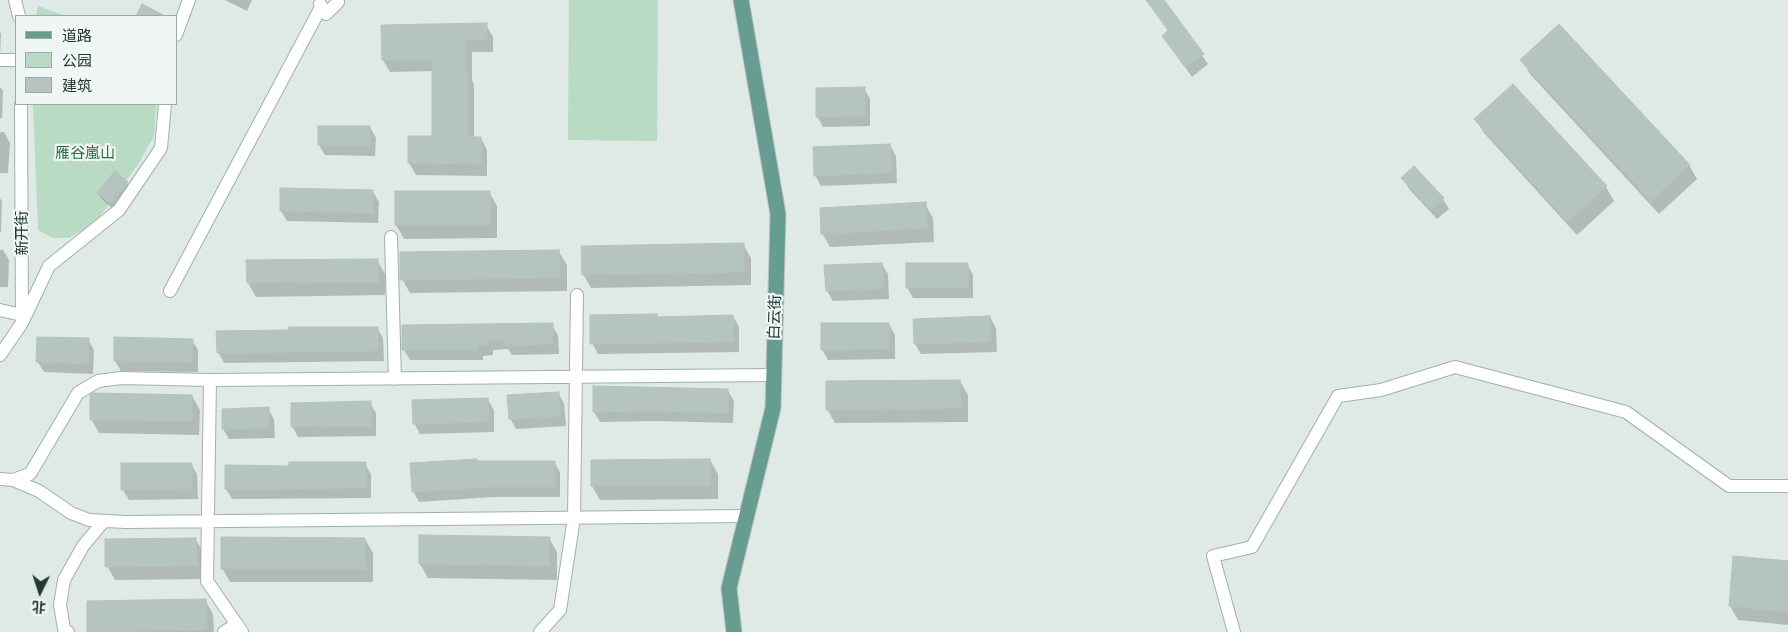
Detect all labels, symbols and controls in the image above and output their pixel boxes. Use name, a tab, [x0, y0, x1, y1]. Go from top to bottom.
legend	[15, 15, 178, 105]
text: 道路	[62, 27, 92, 45]
text: 公园	[62, 52, 92, 70]
text: 建筑	[62, 77, 92, 95]
park label: 雁谷嵐山	[55, 144, 115, 162]
street label: 新开街	[13, 211, 31, 255]
street label: 白云街	[765, 294, 785, 340]
north arrow	[15, 567, 65, 617]
text: 北	[31, 598, 46, 615]

